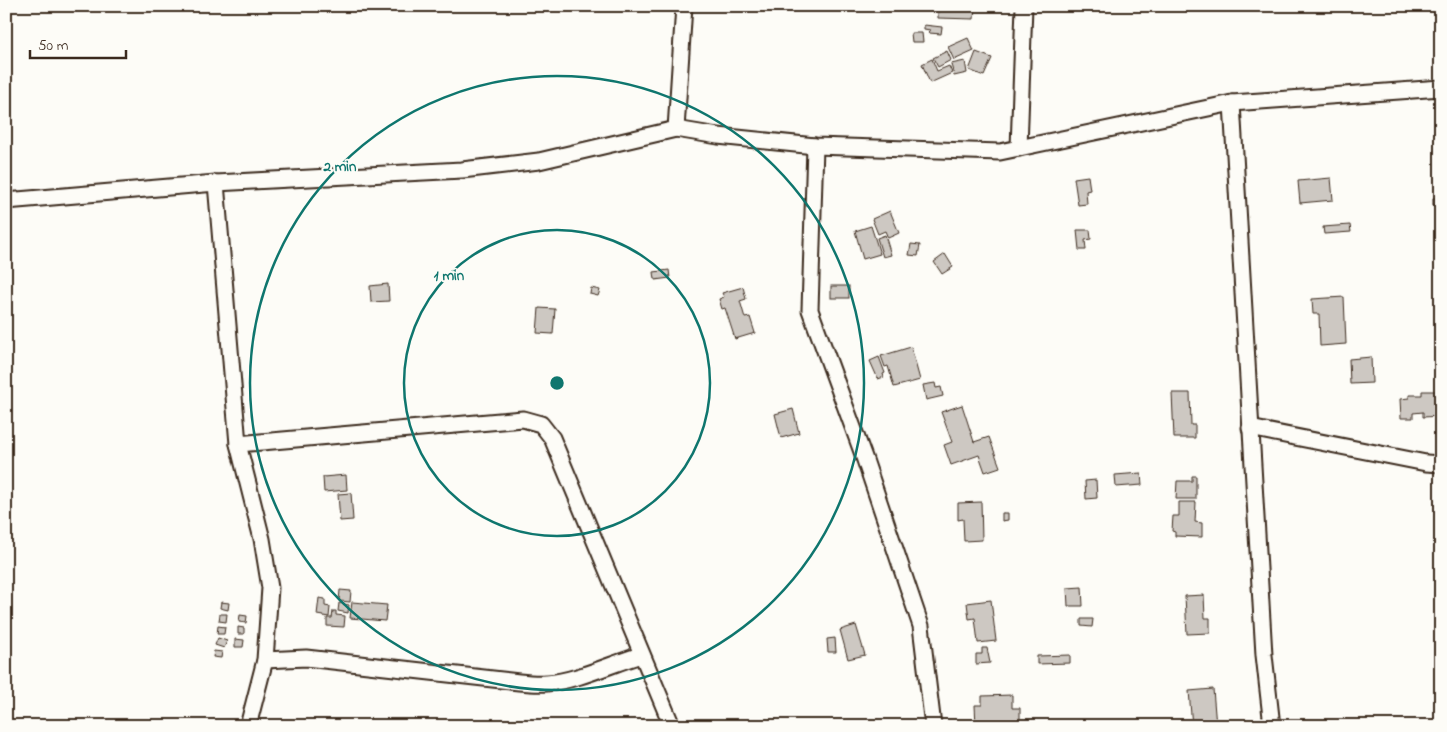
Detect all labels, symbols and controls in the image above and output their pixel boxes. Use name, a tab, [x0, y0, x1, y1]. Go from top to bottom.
scale bar	[30, 28, 126, 60]
text: 50 m	[38, 35, 69, 57]
text: 2 min	[323, 156, 357, 178]
text: 1 min	[434, 265, 465, 287]
centre of rings	[548, 374, 566, 392]

